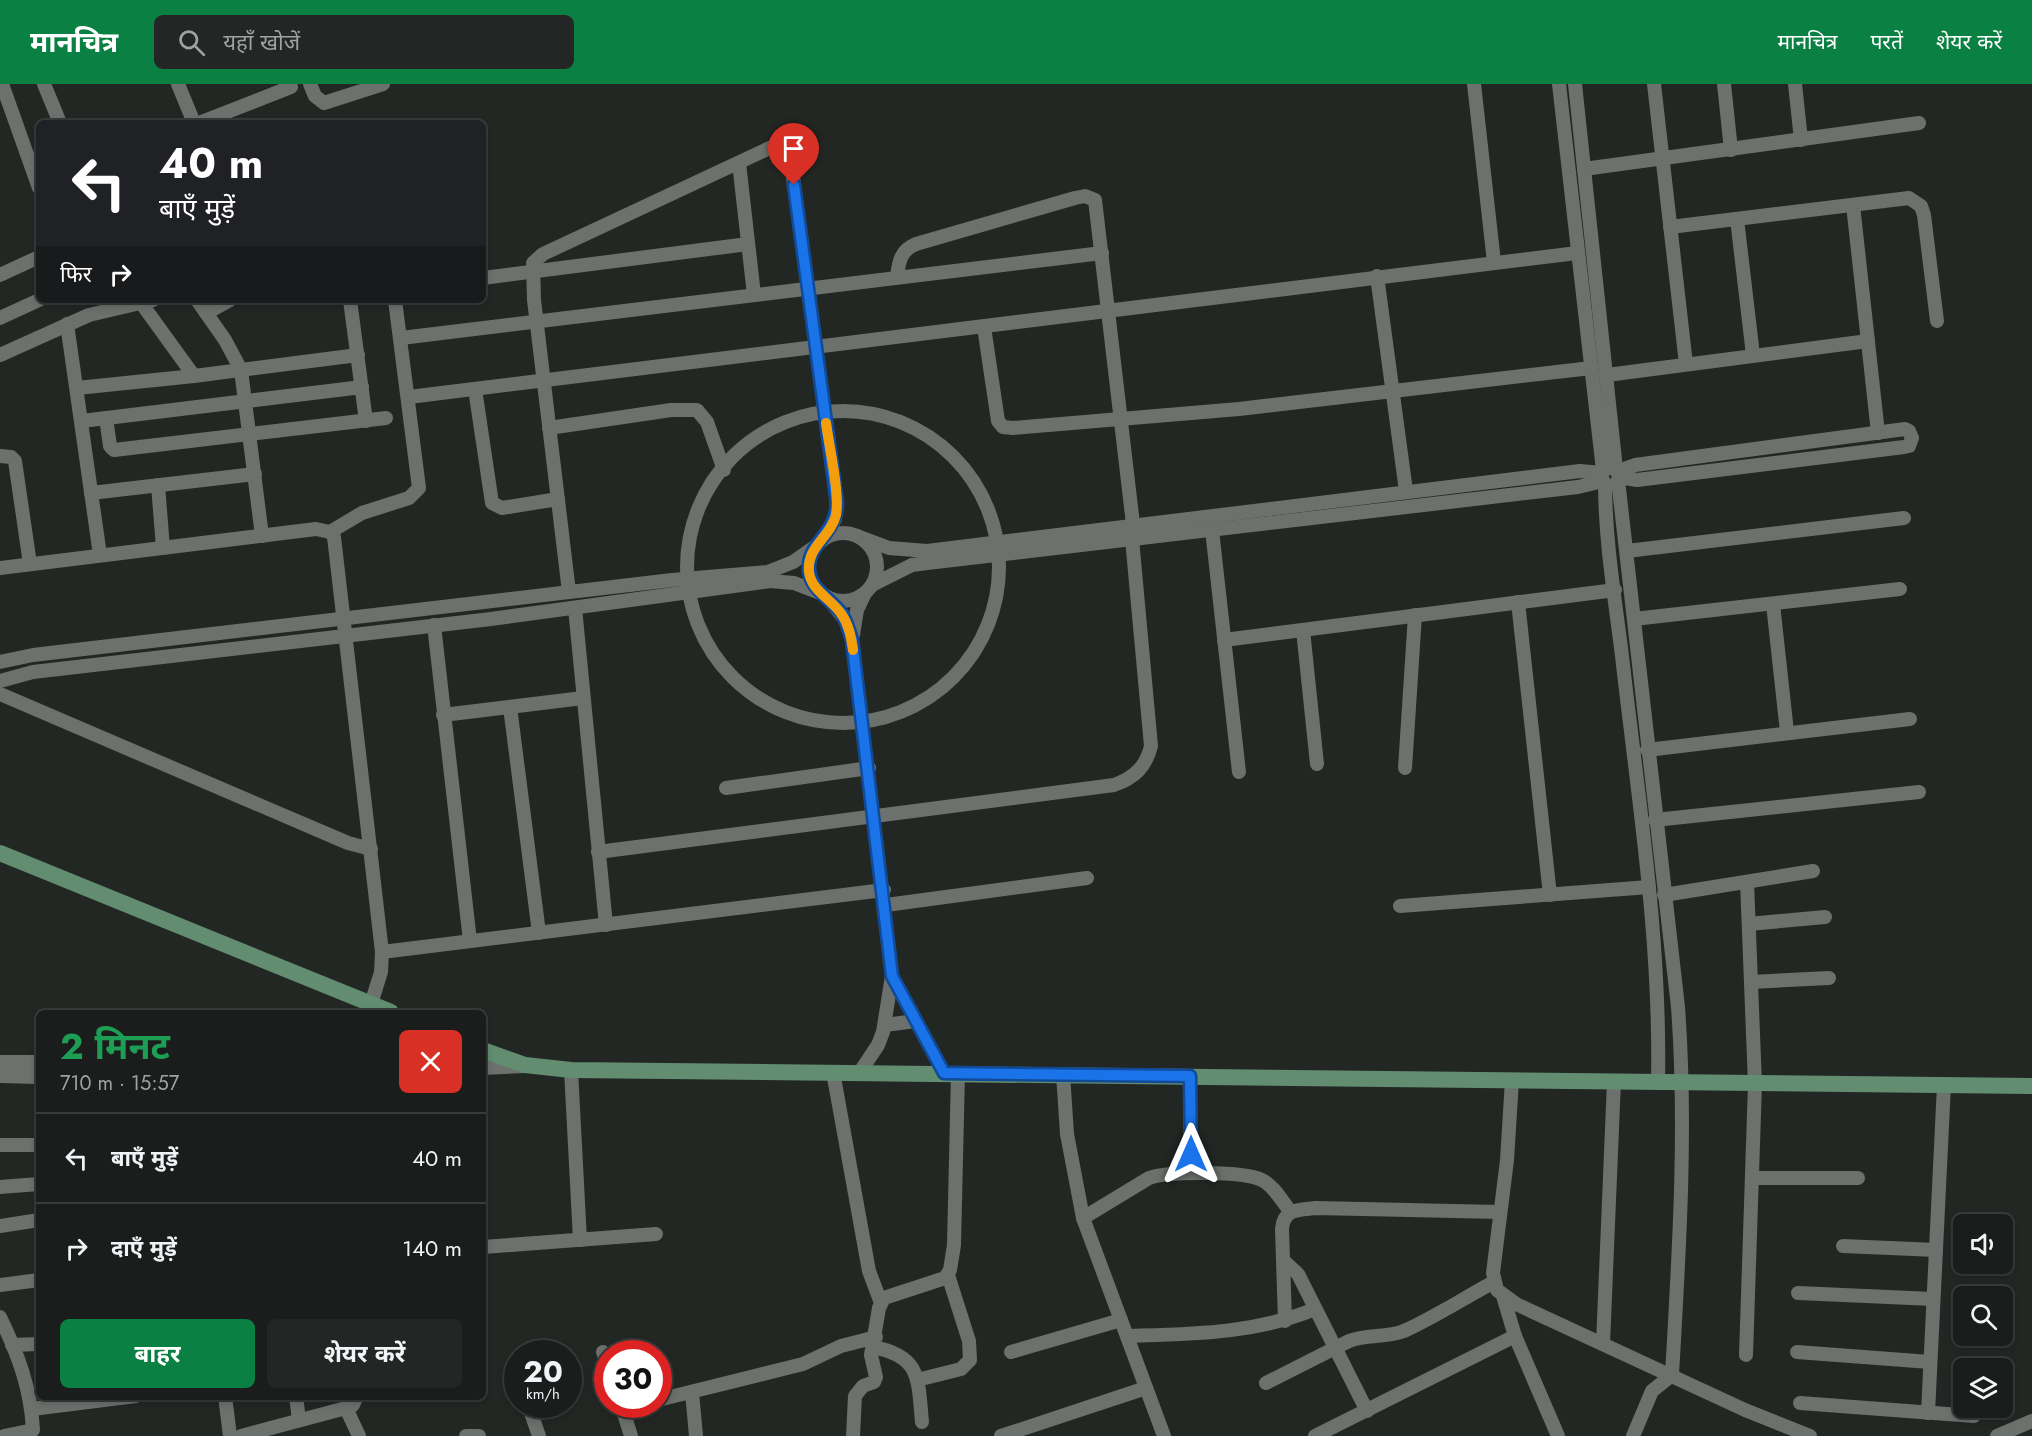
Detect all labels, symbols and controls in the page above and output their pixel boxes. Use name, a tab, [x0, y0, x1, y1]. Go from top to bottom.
search box	[154, 15, 574, 69]
text: मानचित्र	[30, 22, 118, 63]
icon: search	[175, 26, 208, 59]
text: यहाँ खोजें	[223, 26, 300, 58]
text: मानचित्र	[1777, 27, 1837, 57]
text: परतें	[1870, 27, 1903, 57]
text: शेयर करें	[1936, 27, 2002, 57]
pin	[768, 123, 819, 185]
icon: arrive	[777, 132, 810, 165]
text: 40 m	[159, 133, 263, 194]
icon: left	[60, 144, 138, 222]
text: बाएँ मुड़ें	[159, 189, 235, 228]
text: फिर	[60, 258, 92, 290]
icon: right	[104, 258, 137, 291]
text: 2 मिनट	[60, 1020, 170, 1072]
button: close	[399, 1030, 462, 1093]
text: 710 m · 15:57	[60, 1069, 179, 1098]
position arrow	[1159, 1122, 1223, 1186]
icon: left	[60, 1142, 93, 1175]
text: बाएँ मुड़ें	[111, 1142, 178, 1174]
text: 40 m	[412, 1142, 462, 1174]
map controls	[1953, 1214, 2013, 1418]
button: sound	[1953, 1214, 2013, 1274]
icon: right	[60, 1232, 93, 1265]
text: दाएँ मुड़ें	[111, 1232, 177, 1264]
text: 140 m	[402, 1232, 462, 1264]
button: search	[1953, 1286, 2013, 1346]
button: बाहर	[60, 1319, 255, 1388]
button: शेयर करें	[267, 1319, 462, 1388]
speed limit sign: 30	[594, 1340, 672, 1418]
text: 20	[523, 1350, 563, 1393]
button: layers	[1953, 1358, 2013, 1418]
text: km/h	[526, 1383, 560, 1405]

